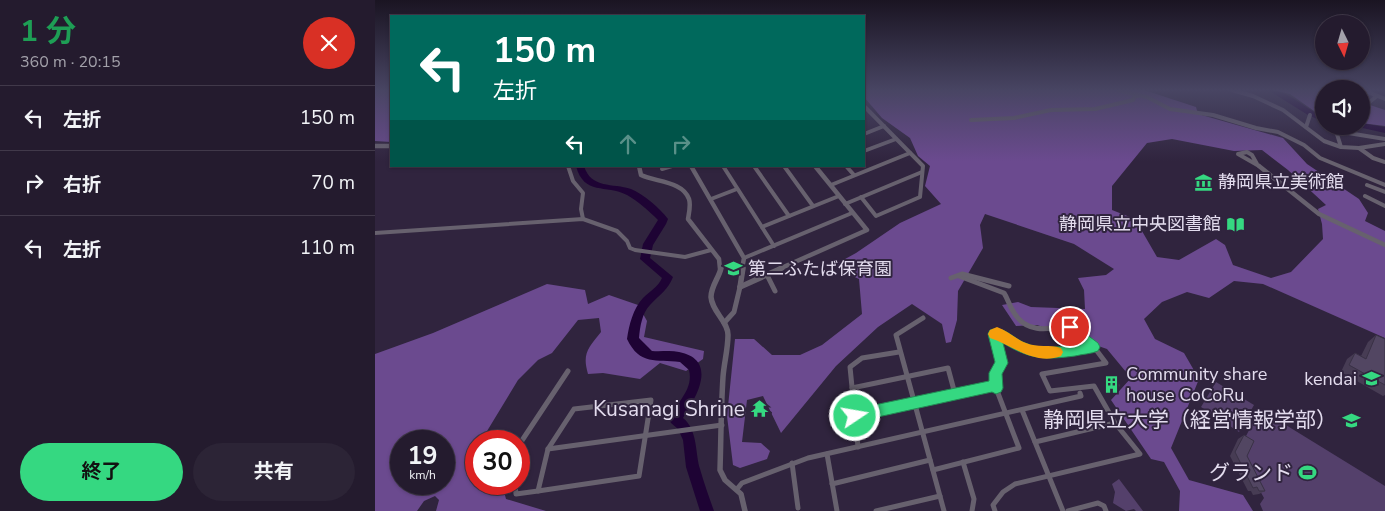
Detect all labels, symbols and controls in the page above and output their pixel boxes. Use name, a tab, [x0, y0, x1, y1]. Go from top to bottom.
text: 1 分	[20, 11, 76, 52]
north arrow	[1315, 15, 1370, 70]
map controls	[1315, 15, 1370, 135]
button: close	[303, 17, 355, 69]
text: 150 m	[493, 27, 596, 74]
icon: left	[410, 35, 475, 100]
text: 360 m · 20:15	[20, 51, 121, 73]
text: 左折	[493, 76, 537, 106]
button: sound	[1315, 80, 1370, 135]
icon: left	[20, 104, 48, 132]
text: 150 m	[300, 105, 355, 131]
text: 左折	[63, 107, 101, 133]
icon: left	[561, 130, 589, 158]
icon: ahead	[614, 130, 642, 158]
icon: right	[667, 130, 695, 158]
icon: right	[20, 169, 48, 197]
text: 70 m	[311, 170, 355, 196]
place label: 静岡県立美術館	[1218, 170, 1344, 194]
text: 右折	[63, 172, 101, 198]
museum icon: 静岡県立美術館	[1194, 172, 1214, 192]
place label: 静岡県立中央図書館	[1059, 212, 1221, 236]
library icon: 静岡県立中央図書館	[1225, 214, 1245, 234]
icon: left	[20, 234, 48, 262]
text: 110 m	[300, 235, 355, 261]
text: 左折	[63, 237, 101, 263]
place label: 第二ふたば保育園	[748, 257, 892, 281]
school or university icon: 第二ふたば保育園	[724, 259, 744, 279]
pin	[1049, 306, 1091, 348]
icon: arrive	[1056, 313, 1084, 341]
place label: Community share house CoCoRu	[1126, 362, 1267, 407]
place label: kendai	[1304, 367, 1357, 391]
school or university icon: kendai	[1361, 369, 1381, 389]
building icon: Community share house CoCoRu	[1102, 374, 1122, 394]
position arrow	[828, 389, 880, 441]
place label: Kusanagi Shrine	[593, 395, 745, 423]
temple icon: Kusanagi Shrine	[749, 399, 769, 419]
place label: 静岡県立大学（経営情報学部）	[1043, 406, 1337, 434]
school or university icon: 静岡県立大学（経営情報学部）	[1341, 410, 1361, 430]
speed limit sign: 30	[465, 430, 530, 495]
text: 19	[407, 439, 438, 473]
button: 終了	[20, 443, 183, 501]
button: 共有	[193, 443, 355, 501]
place label: グランド	[1209, 459, 1293, 487]
sports icon: グランド	[1297, 463, 1317, 483]
text: km/h	[409, 467, 436, 483]

